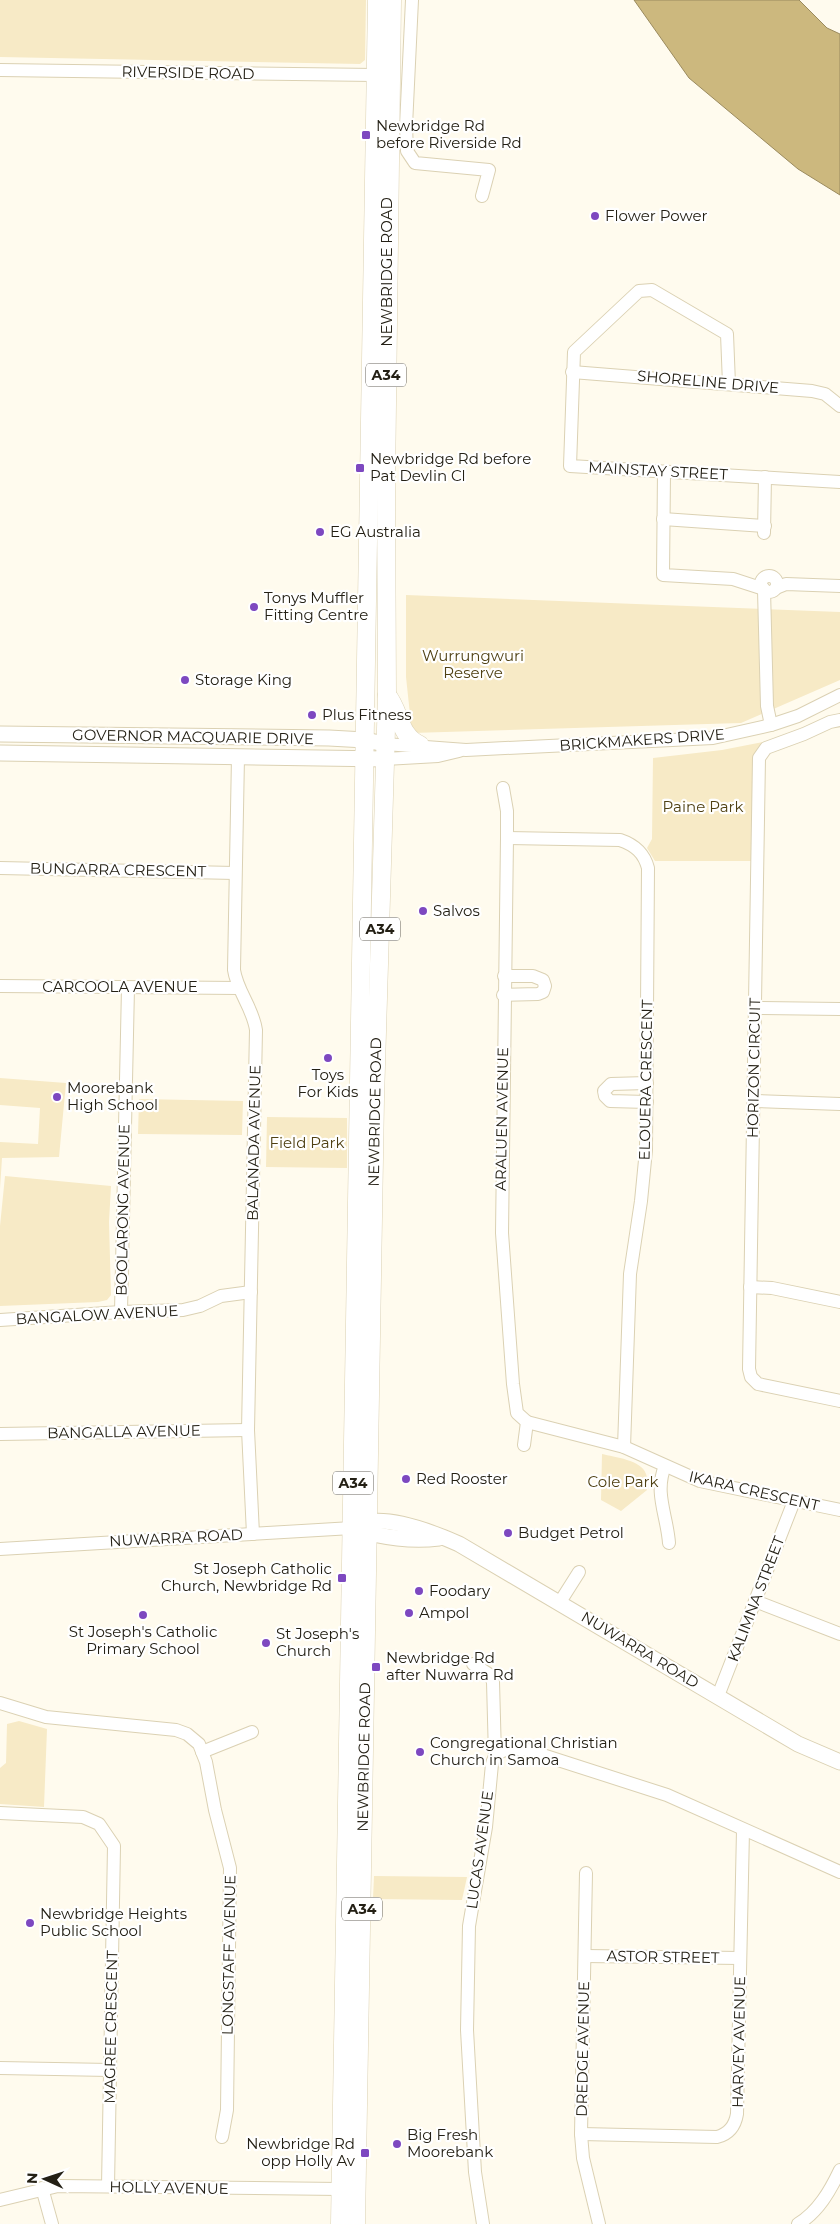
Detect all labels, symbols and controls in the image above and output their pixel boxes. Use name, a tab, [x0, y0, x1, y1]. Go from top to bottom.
street label: RIVERSIDE ROAD	[121, 62, 255, 83]
place label: Newbridge Rd before Riverside Rd	[376, 116, 522, 152]
marker: Newbridge Rd before Riverside Rd	[360, 129, 372, 141]
street label: NEWBRIDGE ROAD	[377, 197, 396, 347]
place label: Flower Power	[605, 206, 707, 225]
marker: Flower Power	[589, 210, 601, 222]
road number: A34	[366, 364, 406, 386]
street label: SHORELINE DRIVE	[636, 366, 780, 397]
place label: Newbridge Rd before Pat Devlin Cl	[370, 449, 531, 485]
street label: MAINSTAY STREET	[588, 457, 729, 484]
marker: Newbridge Rd before Pat Devlin Cl	[354, 462, 366, 474]
place label: EG Australia	[330, 522, 421, 541]
marker: EG Australia	[314, 526, 326, 538]
place label: Tonys Muffler Fitting Centre	[264, 588, 368, 624]
marker: Tonys Muffler Fitting Centre	[248, 601, 260, 613]
park label: Wurrungwuri Reserve	[422, 646, 524, 682]
place label: Storage King	[195, 670, 292, 689]
marker: Storage King	[179, 674, 191, 686]
place label: Plus Fitness	[322, 705, 411, 724]
marker: Plus Fitness	[306, 709, 318, 721]
street label: BRICKMAKERS DRIVE	[559, 724, 725, 755]
street label: GOVERNOR MACQUARIE DRIVE	[72, 725, 314, 748]
park label: Paine Park	[663, 797, 743, 816]
street label: BUNGARRA CRESCENT	[30, 858, 207, 881]
place label: Salvos	[433, 901, 480, 920]
marker: Salvos	[417, 905, 429, 917]
road number: A34	[360, 918, 400, 941]
street label: CARCOOLA AVENUE	[42, 977, 198, 996]
street label: HORIZON CIRCUIT	[743, 997, 764, 1138]
street label: ELOUERA CRESCENT	[635, 999, 656, 1161]
street label: NEWBRIDGE ROAD	[364, 1037, 385, 1187]
street label: ARALUEN AVENUE	[491, 1047, 512, 1191]
marker: Toys For Kids	[322, 1052, 334, 1064]
street label: BALANADA AVENUE	[243, 1065, 264, 1221]
place label: Toys For Kids	[298, 1065, 358, 1101]
place label: Moorebank High School	[67, 1078, 158, 1114]
marker: Moorebank High School	[51, 1091, 63, 1103]
street label: BOOLARONG AVENUE	[112, 1124, 133, 1296]
park label: Field Park	[270, 1133, 345, 1152]
street label: BANGALOW AVENUE	[15, 1301, 179, 1328]
street label: BANGALLA AVENUE	[47, 1421, 201, 1442]
street label: IKARA CRESCENT	[687, 1466, 822, 1515]
place label: Red Rooster	[416, 1469, 508, 1488]
road number: A34	[333, 1472, 373, 1495]
park label: Cole Park	[588, 1472, 659, 1491]
marker: Red Rooster	[400, 1473, 412, 1485]
place label: Budget Petrol	[518, 1523, 624, 1542]
street label: NUWARRA ROAD	[109, 1525, 243, 1550]
marker: Budget Petrol	[502, 1527, 514, 1539]
street label: KALIMNA STREET	[723, 1533, 788, 1664]
place label: St Joseph Catholic Church, Newbridge Rd	[161, 1559, 332, 1595]
marker: St Joseph Catholic Church, Newbridge Rd	[336, 1572, 348, 1584]
place label: Foodary	[429, 1581, 491, 1600]
marker: Foodary	[413, 1585, 425, 1597]
place label: Ampol	[419, 1603, 469, 1622]
marker: Ampol	[403, 1607, 415, 1619]
street label: NUWARRA ROAD	[578, 1607, 702, 1692]
marker: St Joseph's Catholic Primary School	[137, 1609, 149, 1621]
place label: St Joseph's Catholic Primary School	[69, 1622, 217, 1658]
place label: St Joseph's Church	[276, 1624, 359, 1660]
marker: St Joseph's Church	[260, 1637, 272, 1649]
place label: Newbridge Rd after Nuwarra Rd	[386, 1648, 514, 1684]
marker: Newbridge Rd after Nuwarra Rd	[370, 1661, 382, 1673]
street label: NEWBRIDGE ROAD	[353, 1682, 374, 1832]
place label: Congregational Christian Church in Samoa	[430, 1733, 618, 1769]
marker: Congregational Christian Church in Samoa	[414, 1746, 426, 1758]
street label: LUCAS AVENUE	[462, 1789, 497, 1910]
street label: LONGSTAFF AVENUE	[218, 1875, 239, 2035]
road number: A34	[342, 1898, 382, 1920]
place label: Newbridge Heights Public School	[40, 1904, 187, 1940]
marker: Newbridge Heights Public School	[24, 1917, 36, 1929]
street label: ASTOR STREET	[606, 1946, 720, 1967]
street label: MAGREE CRESCENT	[100, 1950, 121, 2104]
street label: HARVEY AVENUE	[728, 1976, 749, 2108]
street label: DREDGE AVENUE	[572, 1981, 593, 2117]
place label: Big Fresh Moorebank	[407, 2125, 493, 2161]
place label: Newbridge Rd opp Holly Av	[246, 2134, 356, 2170]
marker: Big Fresh Moorebank	[391, 2138, 403, 2150]
marker: Newbridge Rd opp Holly Av	[359, 2147, 371, 2159]
north arrow	[20, 2154, 70, 2204]
text: N	[23, 2172, 41, 2184]
street label: HOLLY AVENUE	[109, 2177, 229, 2198]

